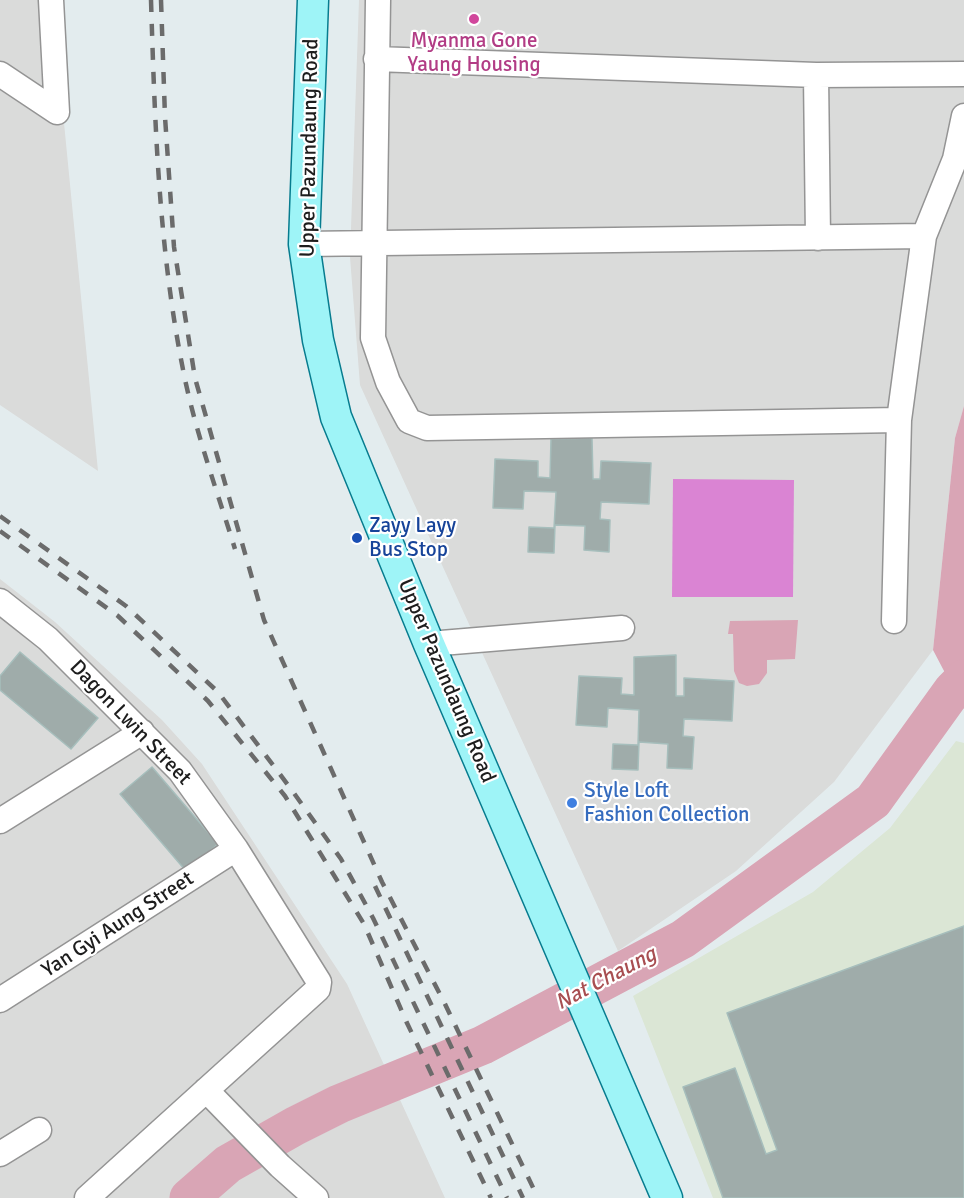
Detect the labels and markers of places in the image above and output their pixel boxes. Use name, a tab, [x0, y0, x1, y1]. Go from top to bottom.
marker: Myanma Gone Yaung Housing	[467, 12, 481, 26]
place label: Myanma Gone Yaung Housing	[408, 28, 540, 78]
place label: Zayy Layy Bus Stop	[369, 513, 456, 563]
marker: Zayy Layy Bus Stop	[350, 531, 364, 545]
place label: Style Loft Fashion Collection	[584, 778, 750, 828]
marker: Style Loft Fashion Collection	[565, 796, 579, 810]

